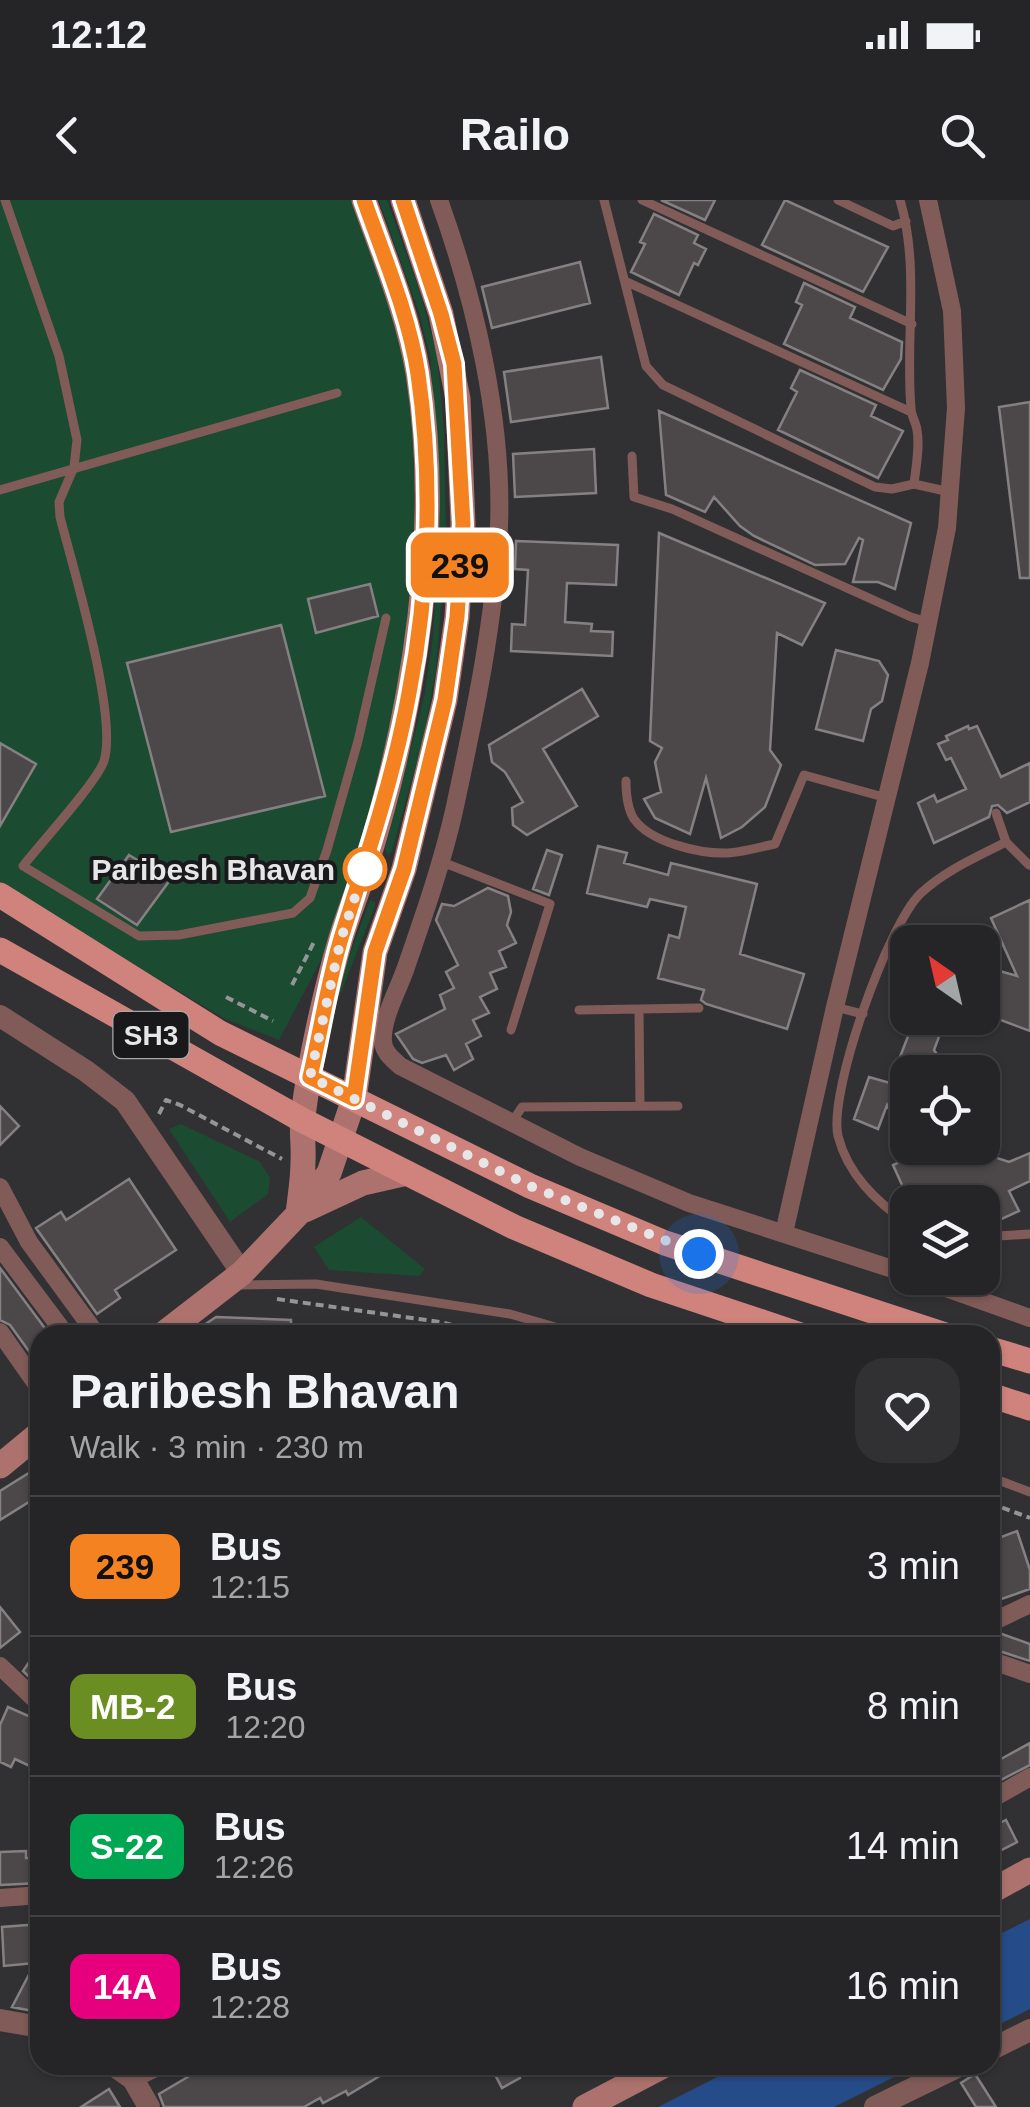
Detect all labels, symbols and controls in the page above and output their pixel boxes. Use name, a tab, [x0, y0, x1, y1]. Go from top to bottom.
text: 12:12	[50, 14, 147, 56]
icon: back	[40, 108, 95, 163]
icon: search	[935, 108, 990, 163]
text: Railo	[460, 109, 570, 160]
line badge: 239	[402, 532, 518, 598]
text: 239	[431, 546, 489, 585]
marker: Paribesh Bhavan	[344, 848, 386, 890]
place label: Paribesh Bhavan	[92, 853, 335, 886]
north arrow	[890, 925, 1000, 1035]
map controls	[890, 925, 1000, 1295]
road number: SH3	[114, 1012, 188, 1058]
button: locate	[890, 1055, 1000, 1165]
button: layers	[890, 1185, 1000, 1295]
your location	[674, 1229, 724, 1279]
button: heart	[855, 1358, 960, 1463]
text: Paribesh Bhavan	[70, 1365, 459, 1418]
text: Walk · 3 min · 230 m	[70, 1429, 364, 1465]
text: Bus	[210, 1526, 282, 1568]
text: 3 min	[867, 1545, 960, 1587]
text: 239	[96, 1547, 154, 1586]
text: 12:15	[210, 1569, 290, 1605]
text: Bus	[226, 1666, 297, 1708]
text: 8 min	[867, 1685, 960, 1727]
text: MB-2	[90, 1687, 176, 1726]
text: 12:20	[226, 1709, 306, 1745]
text: Bus	[214, 1806, 286, 1848]
text: 14 min	[846, 1825, 960, 1867]
text: S-22	[90, 1827, 164, 1866]
text: 12:26	[214, 1849, 294, 1885]
text: Bus	[210, 1946, 282, 1988]
text: 16 min	[846, 1965, 960, 2007]
text: 14A	[93, 1967, 157, 2006]
text: 12:28	[210, 1989, 290, 2025]

